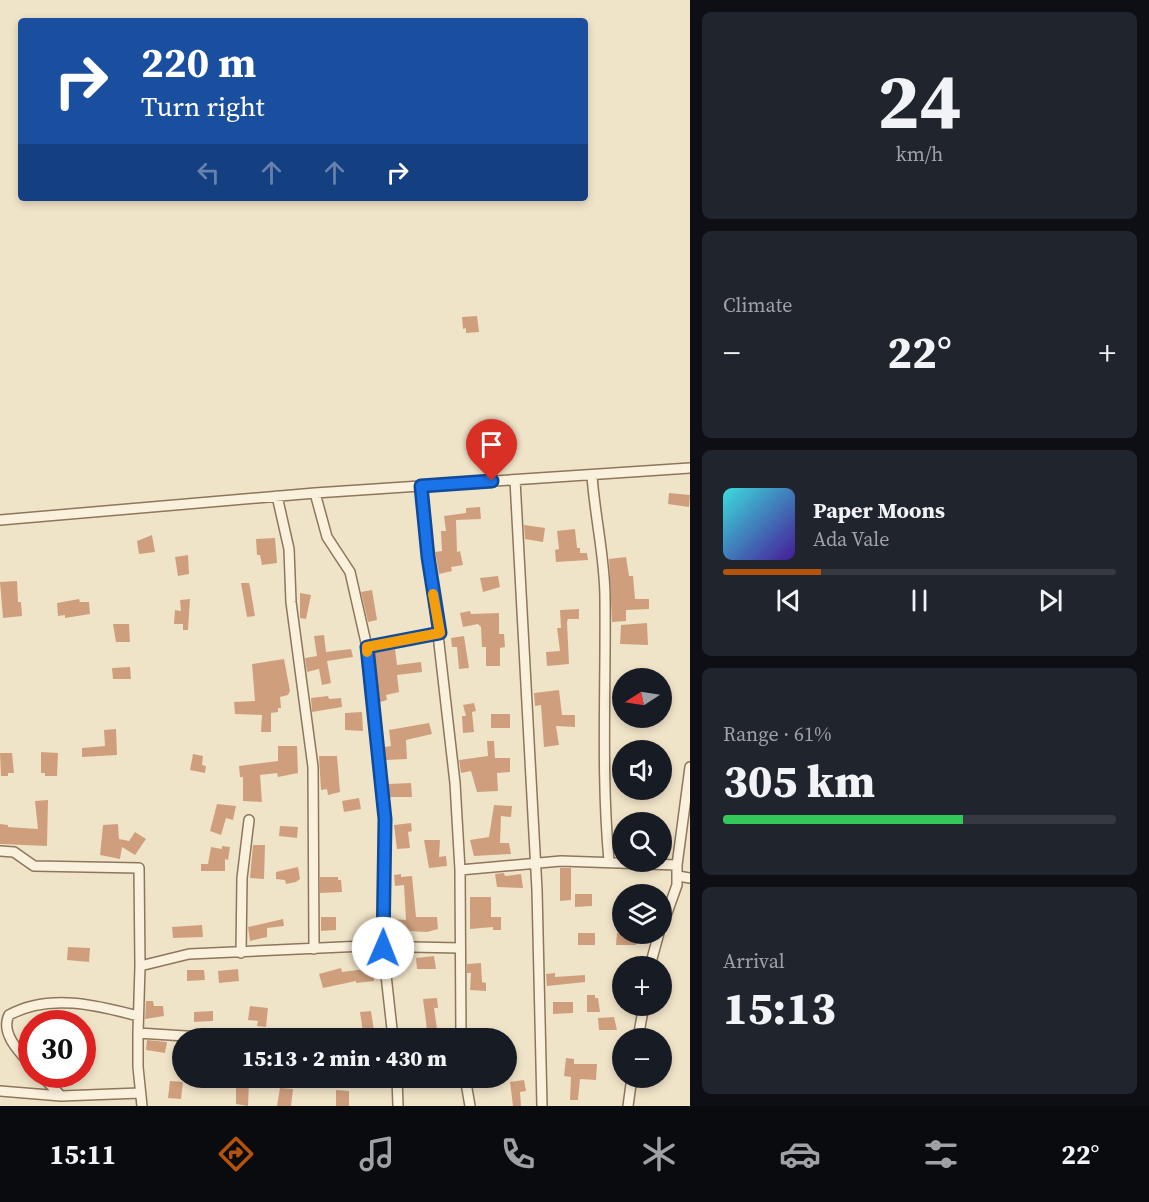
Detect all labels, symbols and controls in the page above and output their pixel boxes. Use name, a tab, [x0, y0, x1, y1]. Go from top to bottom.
text: 220 m	[141, 33, 256, 91]
icon: right	[42, 42, 120, 120]
text: 24	[877, 47, 962, 154]
text: Turn right	[141, 88, 265, 125]
text: km/h	[896, 140, 943, 168]
icon: left	[192, 156, 225, 189]
icon: ahead	[255, 156, 288, 189]
icon: ahead	[318, 156, 351, 189]
icon: right	[381, 156, 414, 189]
text: Climate	[723, 291, 792, 319]
text: 22°	[887, 321, 952, 383]
text: −	[723, 330, 741, 375]
text: +	[1098, 330, 1116, 375]
pin	[466, 419, 517, 481]
icon: arrive	[475, 428, 508, 461]
text: Paper Moons	[813, 495, 945, 525]
text: Ada Vale	[813, 525, 889, 553]
icon: previous	[772, 584, 805, 617]
icon: pause	[903, 584, 936, 617]
icon: next	[1034, 584, 1067, 617]
north arrow	[612, 668, 672, 728]
map controls	[612, 668, 672, 1088]
text: Range · 61%	[723, 720, 832, 748]
button: sound	[612, 740, 672, 800]
text: 305 km	[723, 750, 875, 812]
button: search	[612, 812, 672, 872]
button: layers	[612, 884, 672, 944]
position arrow	[351, 916, 415, 980]
text: Arrival	[723, 947, 785, 975]
button: +	[612, 956, 672, 1016]
text: 15:13	[723, 977, 836, 1039]
speed limit sign: 30	[18, 1010, 96, 1088]
button: −	[612, 1028, 672, 1088]
text: 15:13 · 2 min · 430 m	[242, 1043, 447, 1073]
icon: directions	[215, 1133, 257, 1175]
icon: music	[356, 1133, 398, 1175]
icon: phone	[497, 1133, 539, 1175]
icon: climate	[638, 1133, 680, 1175]
icon: car	[779, 1133, 821, 1175]
icon: filters	[920, 1133, 962, 1175]
text: 15:11	[50, 1136, 116, 1173]
text: 22°	[1061, 1136, 1099, 1173]

